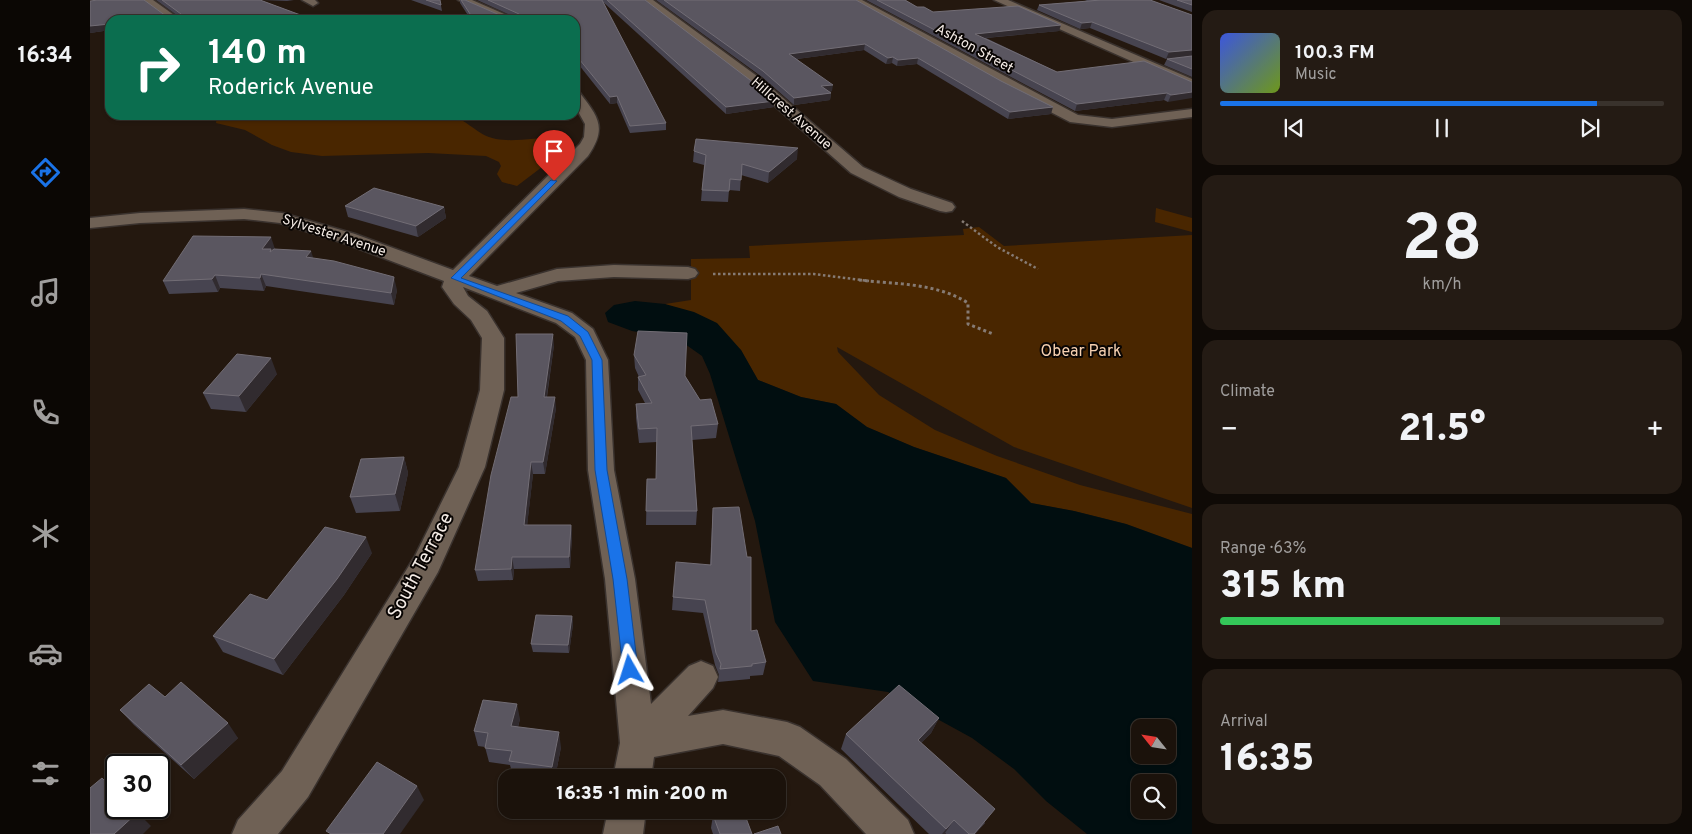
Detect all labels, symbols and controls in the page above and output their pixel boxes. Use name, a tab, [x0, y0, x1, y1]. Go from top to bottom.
street label: Ashton Street	[932, 21, 1016, 77]
text: 140 m	[208, 32, 307, 76]
icon: right	[125, 35, 190, 100]
text: 100.3 FM	[1295, 41, 1375, 65]
text: 16:34	[18, 43, 73, 70]
text: Music	[1295, 65, 1336, 85]
street label: Hillcrest Avenue	[747, 74, 835, 154]
text: Roderick Avenue	[208, 75, 374, 102]
icon: previous	[1280, 114, 1308, 142]
icon: pause	[1428, 114, 1456, 142]
icon: next	[1576, 114, 1604, 142]
pin	[533, 130, 575, 181]
icon: arrive	[540, 137, 568, 165]
icon: directions	[28, 155, 63, 190]
text: 28	[1402, 201, 1482, 283]
street label: Sylvester Avenue	[280, 211, 388, 261]
icon: music	[28, 275, 63, 310]
text: km/h	[1423, 275, 1461, 295]
park label: Obear Park	[1040, 342, 1122, 362]
text: Climate	[1220, 382, 1275, 402]
icon: phone	[28, 395, 63, 430]
text: 21.5°	[1398, 406, 1486, 455]
text: −	[1220, 413, 1238, 449]
text: +	[1646, 413, 1664, 449]
street label: South Terrace	[383, 508, 459, 624]
icon: climate	[28, 516, 63, 551]
text: Range · 63%	[1220, 539, 1307, 559]
text: 315 km	[1220, 563, 1346, 612]
icon: car	[28, 636, 63, 671]
position arrow	[603, 643, 655, 695]
text: Arrival	[1220, 712, 1268, 732]
north arrow	[1131, 719, 1176, 764]
map controls	[1131, 719, 1176, 819]
text: 16:35	[1220, 736, 1314, 785]
speed limit sign: 30	[105, 754, 170, 819]
icon: filters	[28, 756, 63, 791]
button: search	[1131, 774, 1176, 819]
text: 16:35 · 1 min · 200 m	[556, 782, 728, 806]

